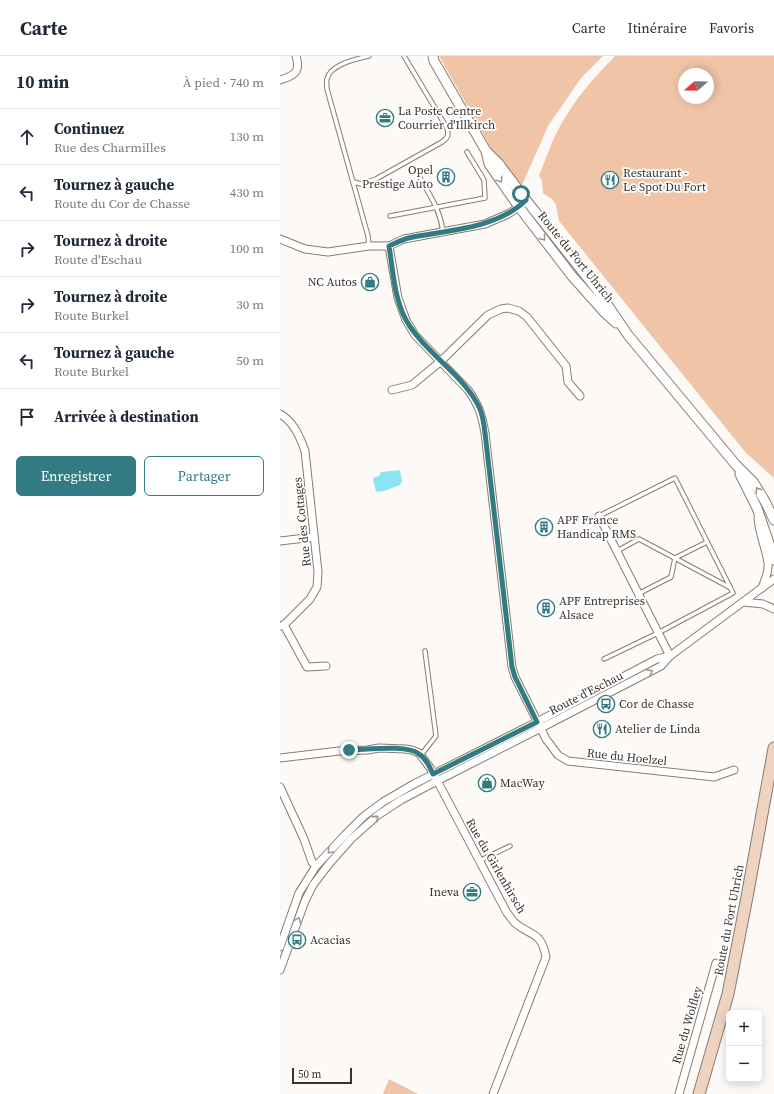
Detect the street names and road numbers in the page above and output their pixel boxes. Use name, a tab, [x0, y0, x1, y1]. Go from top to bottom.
street label: Route du Fort Uhrich	[534, 208, 618, 306]
street label: Rue des Cottages	[289, 477, 315, 567]
street label: Route d'Eschau	[546, 667, 626, 719]
street label: Rue du Hoelzel	[586, 745, 668, 769]
street label: Rue du Girlenhirsch	[462, 815, 530, 917]
street label: Route du Fort Uhrich	[710, 863, 748, 977]
street label: Rue du Wolfley	[668, 984, 706, 1066]

